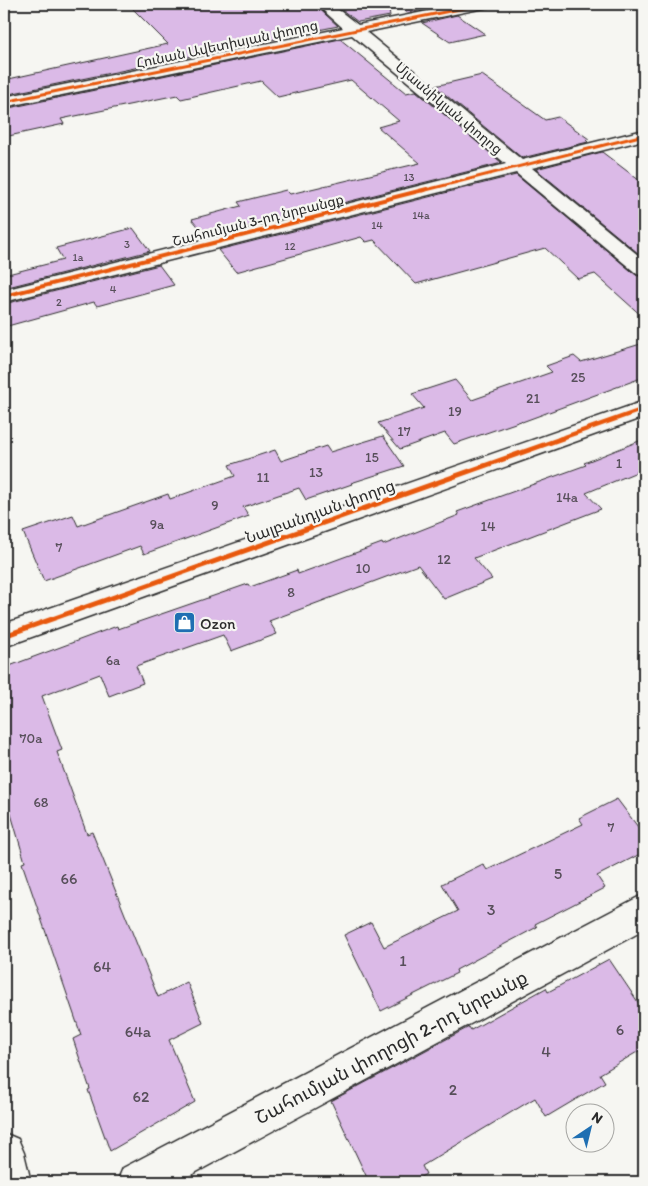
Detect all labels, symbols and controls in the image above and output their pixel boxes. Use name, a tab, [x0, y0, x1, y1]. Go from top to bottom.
street label: Հունան Ավետիսյան փողոց	[135, 17, 320, 72]
street label: Մյասնիկյան փողոց	[392, 59, 506, 158]
house number: 13	[403, 171, 415, 184]
street label: Շահումյան 3-րդ նրբանցք	[171, 191, 346, 250]
house number: 14a	[412, 209, 430, 222]
house number: 14	[371, 219, 383, 232]
house number: 3	[124, 238, 130, 251]
house number: 12	[285, 240, 296, 253]
house number: 1a	[73, 251, 84, 264]
house number: 4	[110, 283, 117, 296]
house number: 2	[56, 296, 62, 309]
house number: 25	[571, 369, 585, 386]
house number: 21	[526, 390, 540, 407]
house number: 19	[448, 403, 462, 420]
house number: 17	[397, 423, 411, 440]
house number: 15	[365, 449, 379, 466]
house number: 1	[616, 455, 623, 472]
house number: 13	[309, 464, 323, 481]
house number: 11	[257, 469, 270, 486]
street label: Նալբանդյան փողոց	[243, 476, 397, 547]
house number: 14a	[556, 489, 579, 506]
house number: 9	[211, 497, 219, 514]
house number: 9a	[150, 516, 165, 533]
house number: 14	[481, 518, 496, 535]
house number: 7	[56, 539, 63, 556]
house number: 12	[437, 551, 452, 568]
house number: 10	[355, 560, 371, 577]
house number: 8	[287, 584, 295, 601]
shop icon: Ozon	[172, 611, 196, 635]
place label: Ozon	[200, 614, 236, 633]
house number: 6a	[106, 652, 121, 669]
house number: 70a	[20, 730, 43, 747]
house number: 68	[33, 794, 49, 811]
house number: 7	[608, 819, 615, 836]
house number: 5	[554, 864, 562, 883]
house number: 66	[61, 869, 77, 888]
house number: 3	[487, 900, 496, 919]
house number: 1	[399, 951, 407, 970]
house number: 64	[93, 957, 111, 976]
street label: Շահումյան փողոցի 2-րդ նրբանք	[251, 965, 531, 1129]
house number: 6	[616, 1020, 624, 1039]
house number: 64a	[125, 1022, 152, 1041]
house number: 4	[541, 1042, 551, 1061]
house number: 2	[449, 1079, 457, 1099]
house number: 62	[133, 1087, 150, 1106]
north arrow	[566, 1104, 616, 1154]
text: N	[588, 1108, 606, 1127]

